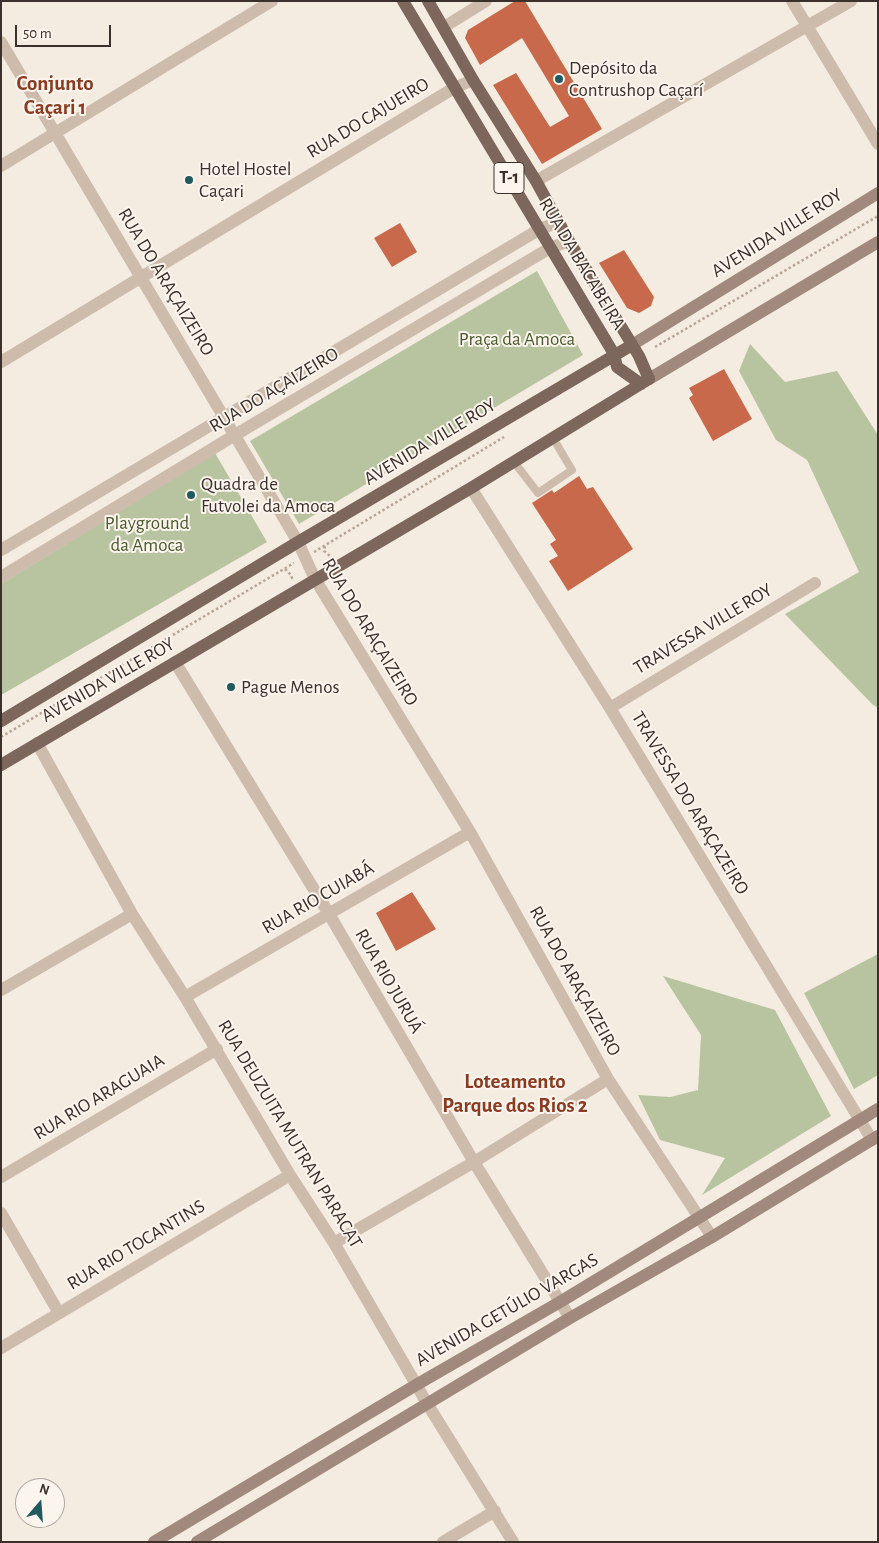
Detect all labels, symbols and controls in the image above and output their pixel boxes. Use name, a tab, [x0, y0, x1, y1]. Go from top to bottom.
scale bar	[18, 15, 114, 47]
text: 50 m	[23, 26, 52, 41]
place label: Depósito da Contrushop Caçarí	[569, 57, 703, 101]
district label: Conjunto Caçari 1	[16, 71, 94, 121]
street label: RUA DO CAJUEIRO	[303, 73, 433, 163]
marker: Depósito da Contrushop Caçarí	[553, 73, 565, 85]
place label: Hotel Hostel Caçari	[199, 158, 292, 202]
road number: T-1	[494, 162, 524, 194]
marker: Hotel Hostel Caçari	[183, 174, 195, 186]
street label: AVENIDA VILLE ROY	[707, 183, 847, 283]
street label: RUA DA BACABEIRA	[534, 194, 630, 334]
street label: RUA DO ARAÇAIZEIRO	[113, 204, 219, 360]
park label: Praça da Amoca	[459, 328, 575, 350]
street label: RUA DO AÇAIZEIRO	[205, 342, 343, 438]
street label: AVENIDA VILLE ROY	[360, 394, 500, 490]
place label: Quadra de Futvolei da Amoca	[201, 473, 335, 517]
marker: Quadra de Futvolei da Amoca	[185, 489, 197, 501]
park label: Playground da Amoca	[105, 512, 189, 556]
street label: RUA DO ARAÇAIZEIRO	[317, 554, 423, 710]
street label: TRAVESSA VILLE ROY	[629, 579, 777, 679]
street label: AVENIDA VILLE ROY	[37, 633, 179, 727]
place label: Pague Menos	[241, 676, 340, 698]
marker: Pague Menos	[225, 681, 237, 693]
street label: TRAVESSA DO ARAÇAZEIRO	[626, 707, 754, 899]
street label: RUA RIO CUIABÁ	[258, 857, 378, 939]
street label: RUA DO ARAÇAIZEIRO	[524, 902, 626, 1060]
street label: RUA RIO JURUÁ	[350, 925, 428, 1037]
street label: RUA DEUZUITA MUTRAN PARACAT	[213, 1016, 367, 1252]
street label: RUA RIO ARAGUAIA	[29, 1049, 169, 1145]
district label: Loteamento Parque dos Rios 2	[442, 1069, 588, 1119]
street label: RUA RIO TOCANTINS	[63, 1195, 209, 1295]
street label: AVENIDA GETÚLIO VARGAS	[412, 1248, 602, 1372]
north arrow	[15, 1478, 65, 1528]
text: N	[38, 1482, 51, 1498]

